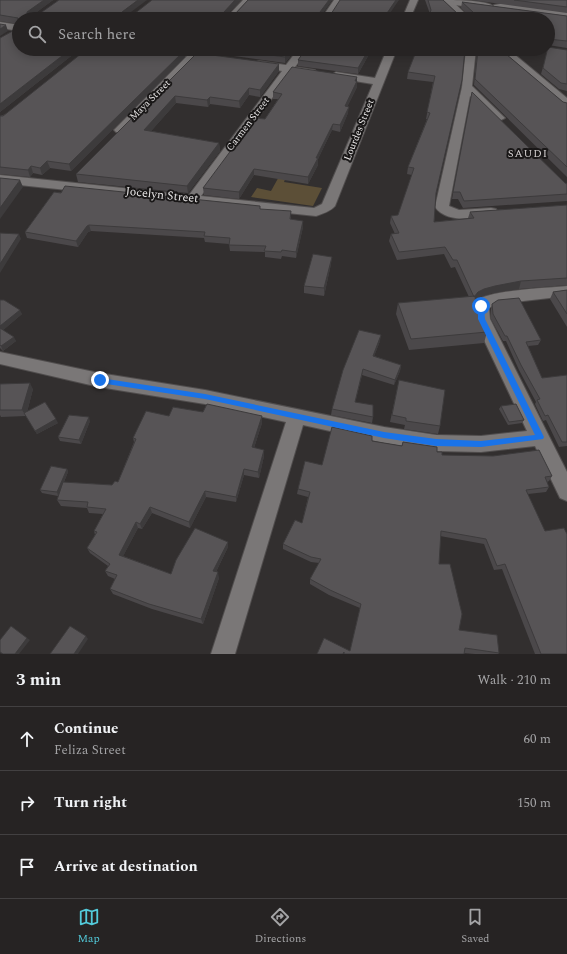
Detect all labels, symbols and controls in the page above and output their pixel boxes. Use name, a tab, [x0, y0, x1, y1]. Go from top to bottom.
search box	[12, 12, 555, 56]
icon: search	[26, 23, 48, 45]
text: Search here	[58, 23, 136, 46]
street label: Maya Street	[126, 75, 175, 124]
street label: Carmen Street	[222, 93, 274, 154]
street label: Lourdes Street	[339, 97, 379, 163]
district label: SAUDI	[508, 145, 548, 162]
street label: Jocelyn Street	[125, 182, 199, 208]
route start	[472, 297, 490, 315]
route end	[91, 371, 109, 389]
text: 3 min	[16, 667, 61, 693]
text: Walk · 210 m	[477, 670, 551, 690]
text: Continue	[54, 717, 119, 740]
icon: ahead	[16, 728, 38, 750]
text: 60 m	[524, 729, 551, 749]
text: Feliza Street	[54, 740, 126, 760]
text: Turn right	[54, 791, 127, 814]
icon: right	[16, 792, 38, 814]
text: 150 m	[517, 793, 551, 813]
text: Arrive at destination	[54, 855, 198, 878]
icon: arrive	[16, 856, 38, 878]
tab: Map	[78, 906, 100, 947]
tab: Directions	[255, 906, 306, 947]
tab: Saved	[461, 906, 489, 947]

